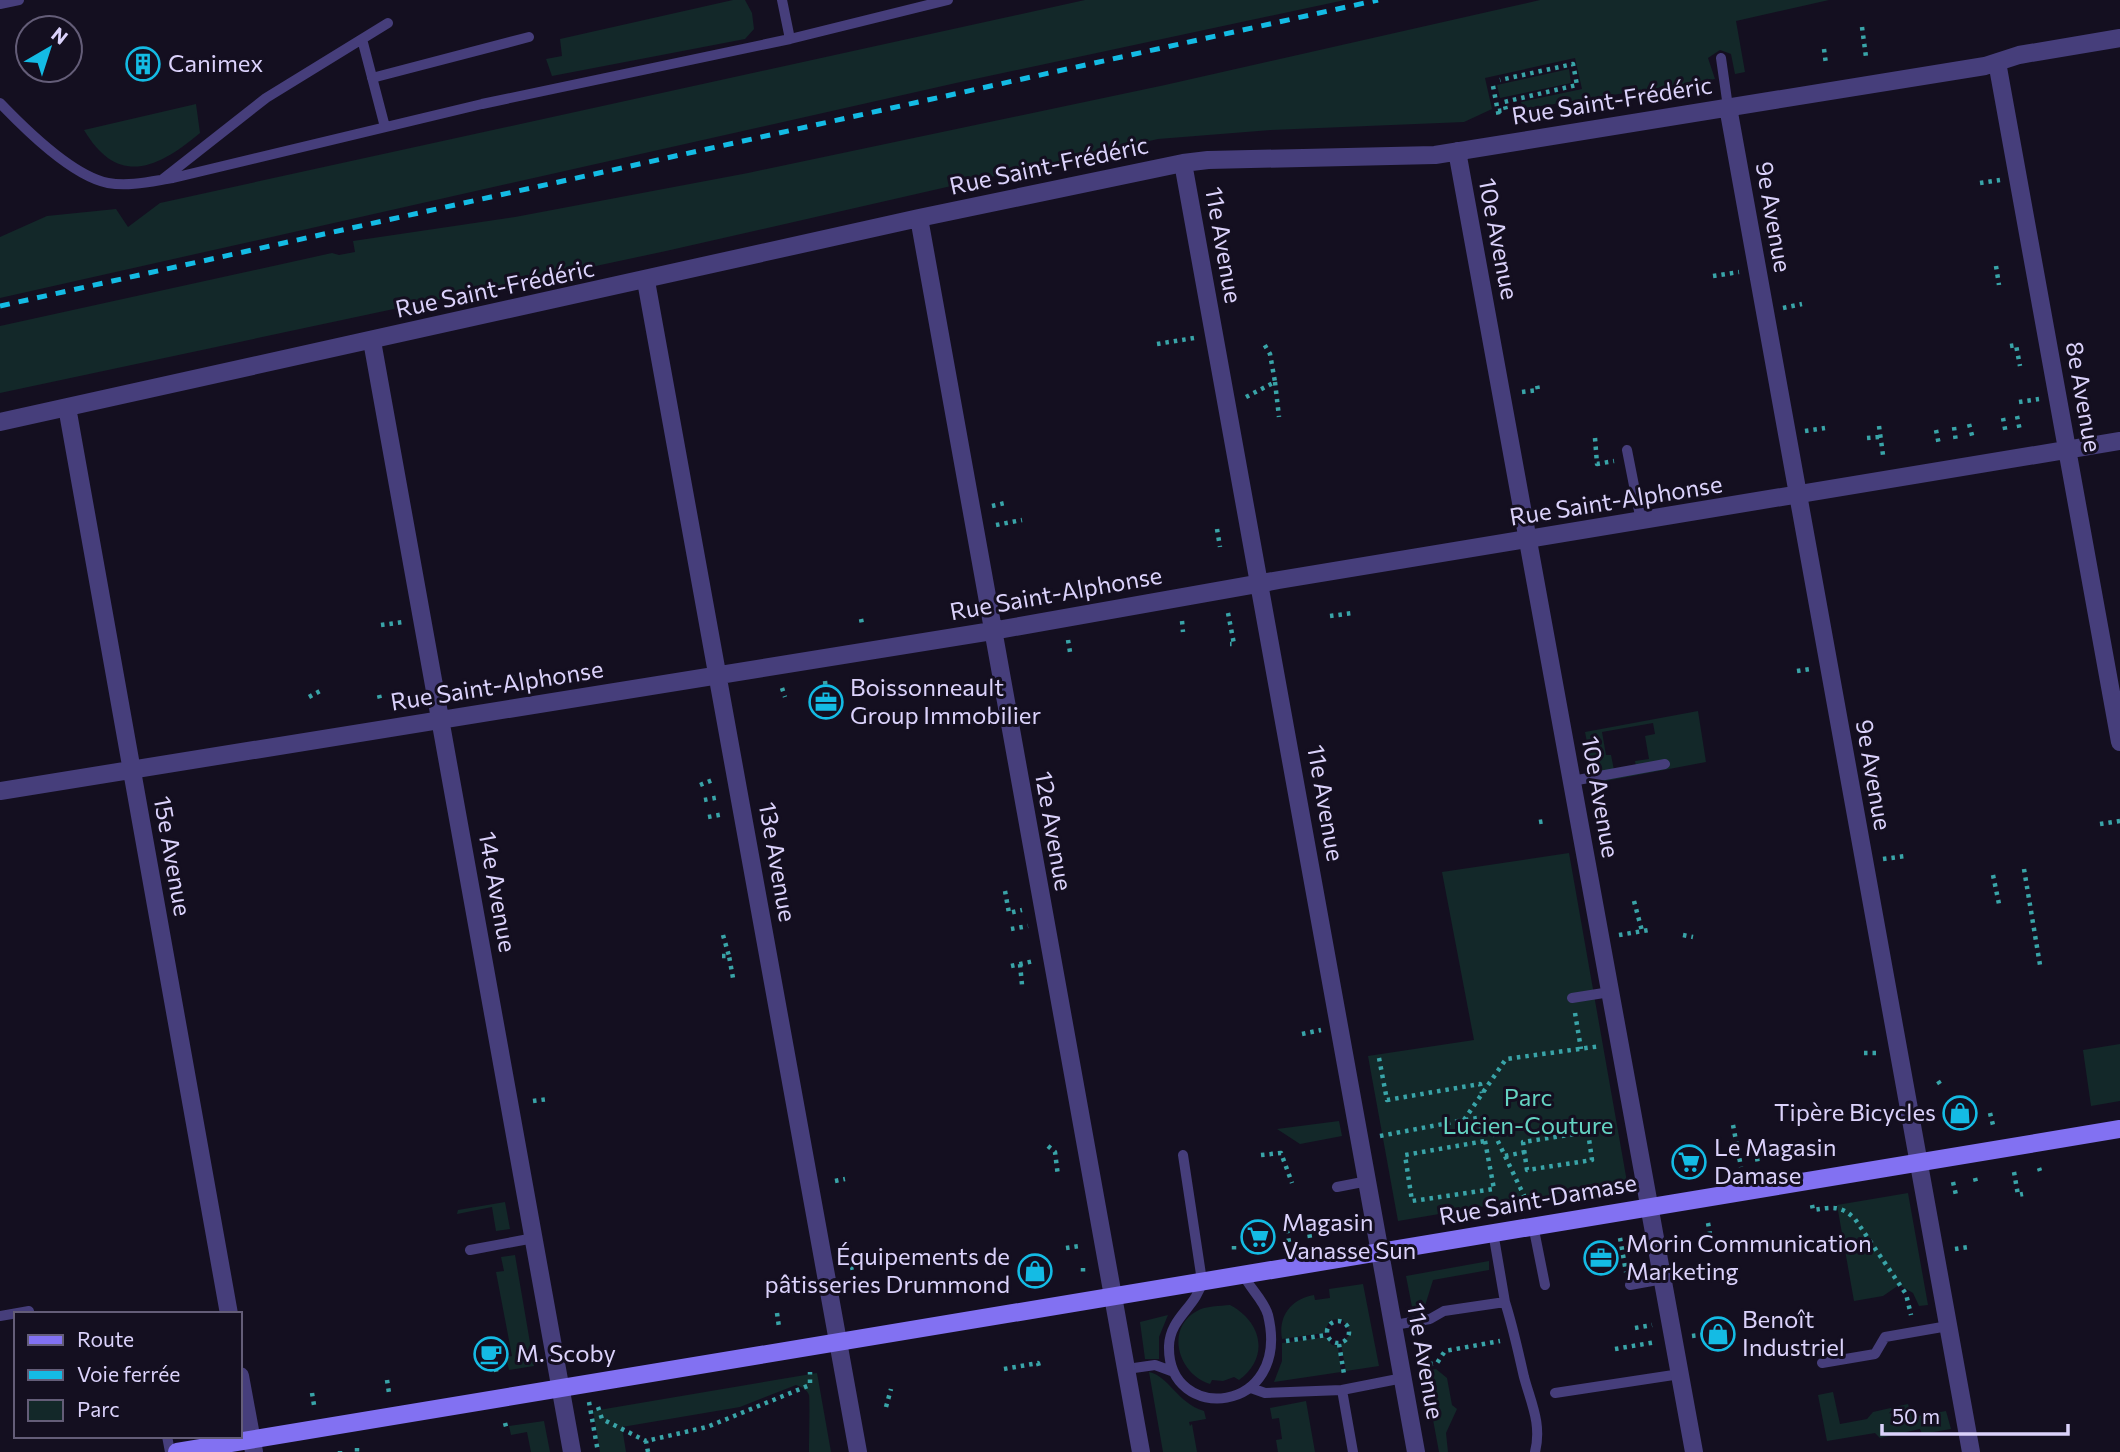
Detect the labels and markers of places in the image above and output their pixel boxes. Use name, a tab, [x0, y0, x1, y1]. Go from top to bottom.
building icon: Canimex	[124, 45, 162, 83]
place label: Canimex	[168, 48, 264, 77]
place label: Boissonneault Group Immobilier	[850, 672, 1042, 729]
office icon: Boissonneault Group Immobilier	[807, 683, 845, 721]
shop icon: Tipère Bicycles	[1941, 1094, 1979, 1132]
place label: Tipère Bicycles	[1774, 1097, 1936, 1126]
place label: Le Magasin Damase	[1714, 1132, 1837, 1189]
supermarket icon: Le Magasin Damase	[1670, 1143, 1708, 1181]
place label: Magasin Vanasse Sun	[1282, 1207, 1416, 1264]
supermarket icon: Magasin Vanasse Sun	[1239, 1218, 1277, 1256]
place label: Morin Communication Marketing	[1626, 1228, 1872, 1285]
office icon: Morin Communication Marketing	[1582, 1239, 1620, 1277]
place label: Équipements de pâtisseries Drummond	[764, 1241, 1010, 1298]
shop icon: Équipements de pâtisseries Drummond	[1016, 1252, 1054, 1290]
place label: Benoît Industriel	[1742, 1304, 1845, 1361]
shop icon: Benoît Industriel	[1699, 1315, 1737, 1353]
cafe icon: M. Scoby	[472, 1335, 510, 1373]
place label: M. Scoby	[516, 1338, 616, 1367]

